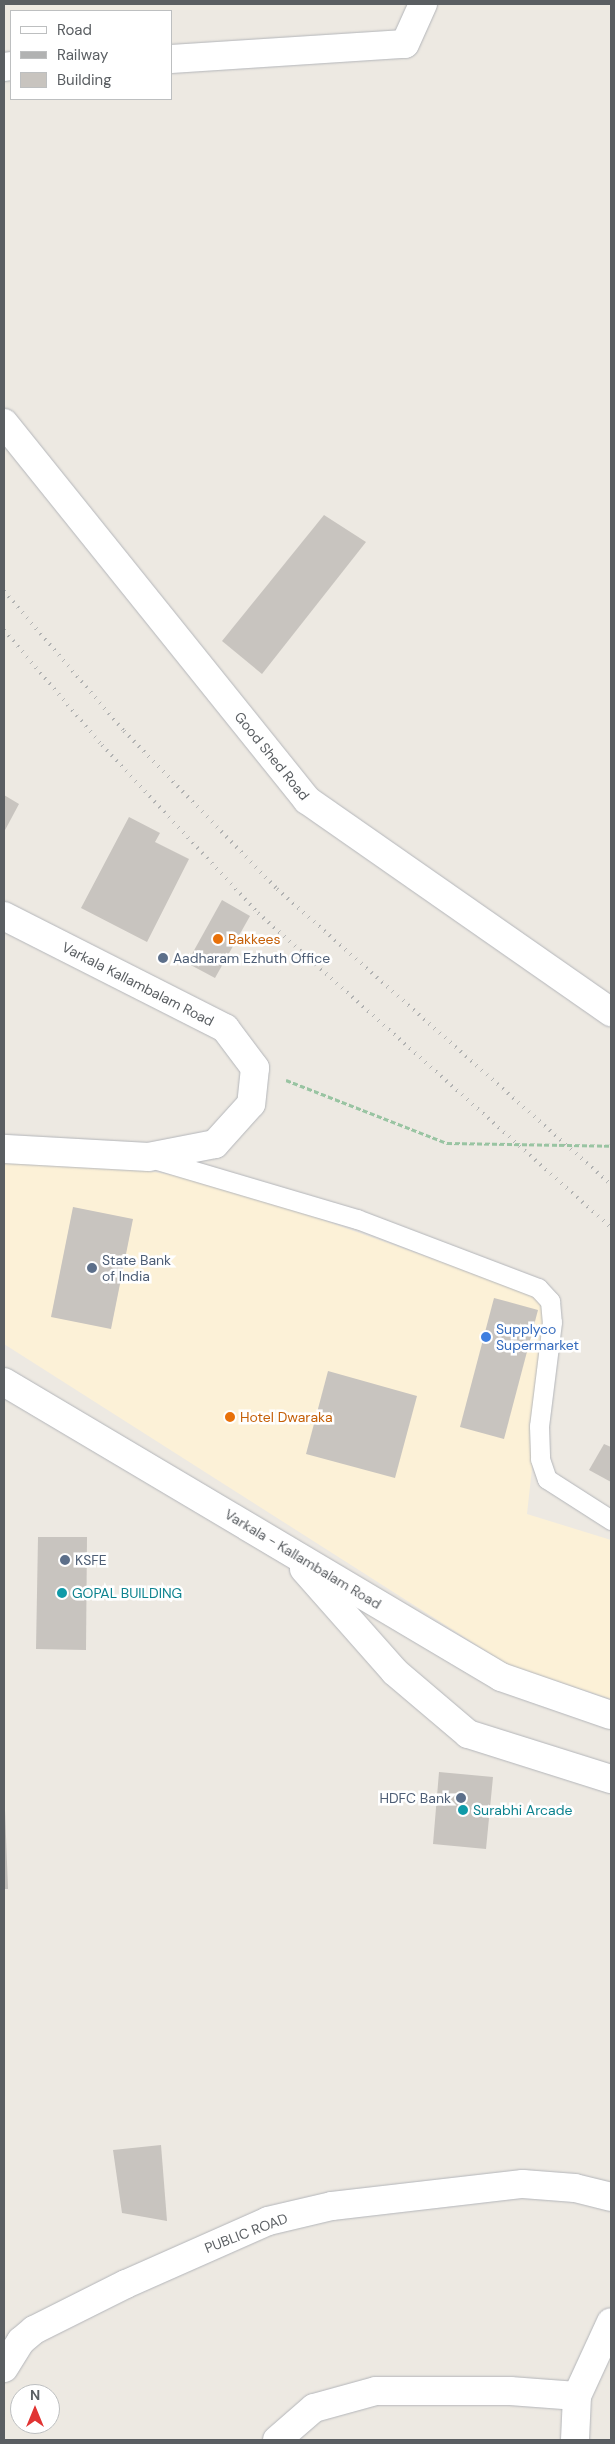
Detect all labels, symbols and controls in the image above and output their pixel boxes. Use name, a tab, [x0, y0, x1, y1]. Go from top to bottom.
legend	[10, 10, 172, 100]
text: Road	[57, 20, 92, 40]
text: Railway	[57, 45, 108, 65]
text: Building	[57, 70, 112, 90]
street label: Good Shed Road	[231, 708, 313, 804]
place label: Bakkees	[228, 931, 281, 947]
marker: Bakkees	[212, 933, 224, 945]
street label: Varkala Kallambalam Road	[59, 938, 217, 1030]
place label: Aadharam Ezhuth Office	[173, 950, 330, 966]
marker: Aadharam Ezhuth Office	[157, 952, 169, 964]
place label: State Bank of India	[102, 1252, 171, 1284]
marker: State Bank of India	[86, 1262, 98, 1274]
place label: Supplyco Supermarket	[496, 1321, 579, 1354]
marker: Supplyco Supermarket	[480, 1331, 492, 1343]
place label: Hotel Dwaraka	[240, 1409, 333, 1425]
marker: Hotel Dwaraka	[224, 1411, 236, 1423]
street label: Varkala - Kallambalam Road	[222, 1506, 384, 1612]
place label: KSFE	[75, 1552, 107, 1568]
marker: KSFE	[59, 1554, 71, 1566]
place label: GOPAL BUILDING	[72, 1585, 182, 1601]
marker: GOPAL BUILDING	[56, 1587, 68, 1599]
place label: HDFC Bank	[379, 1790, 451, 1806]
marker: HDFC Bank	[455, 1792, 467, 1804]
place label: Surabhi Arcade	[473, 1802, 572, 1818]
marker: Surabhi Arcade	[457, 1804, 469, 1816]
street label: PUBLIC ROAD	[202, 2209, 290, 2257]
north arrow	[10, 2384, 60, 2434]
text: N	[30, 2386, 40, 2404]

